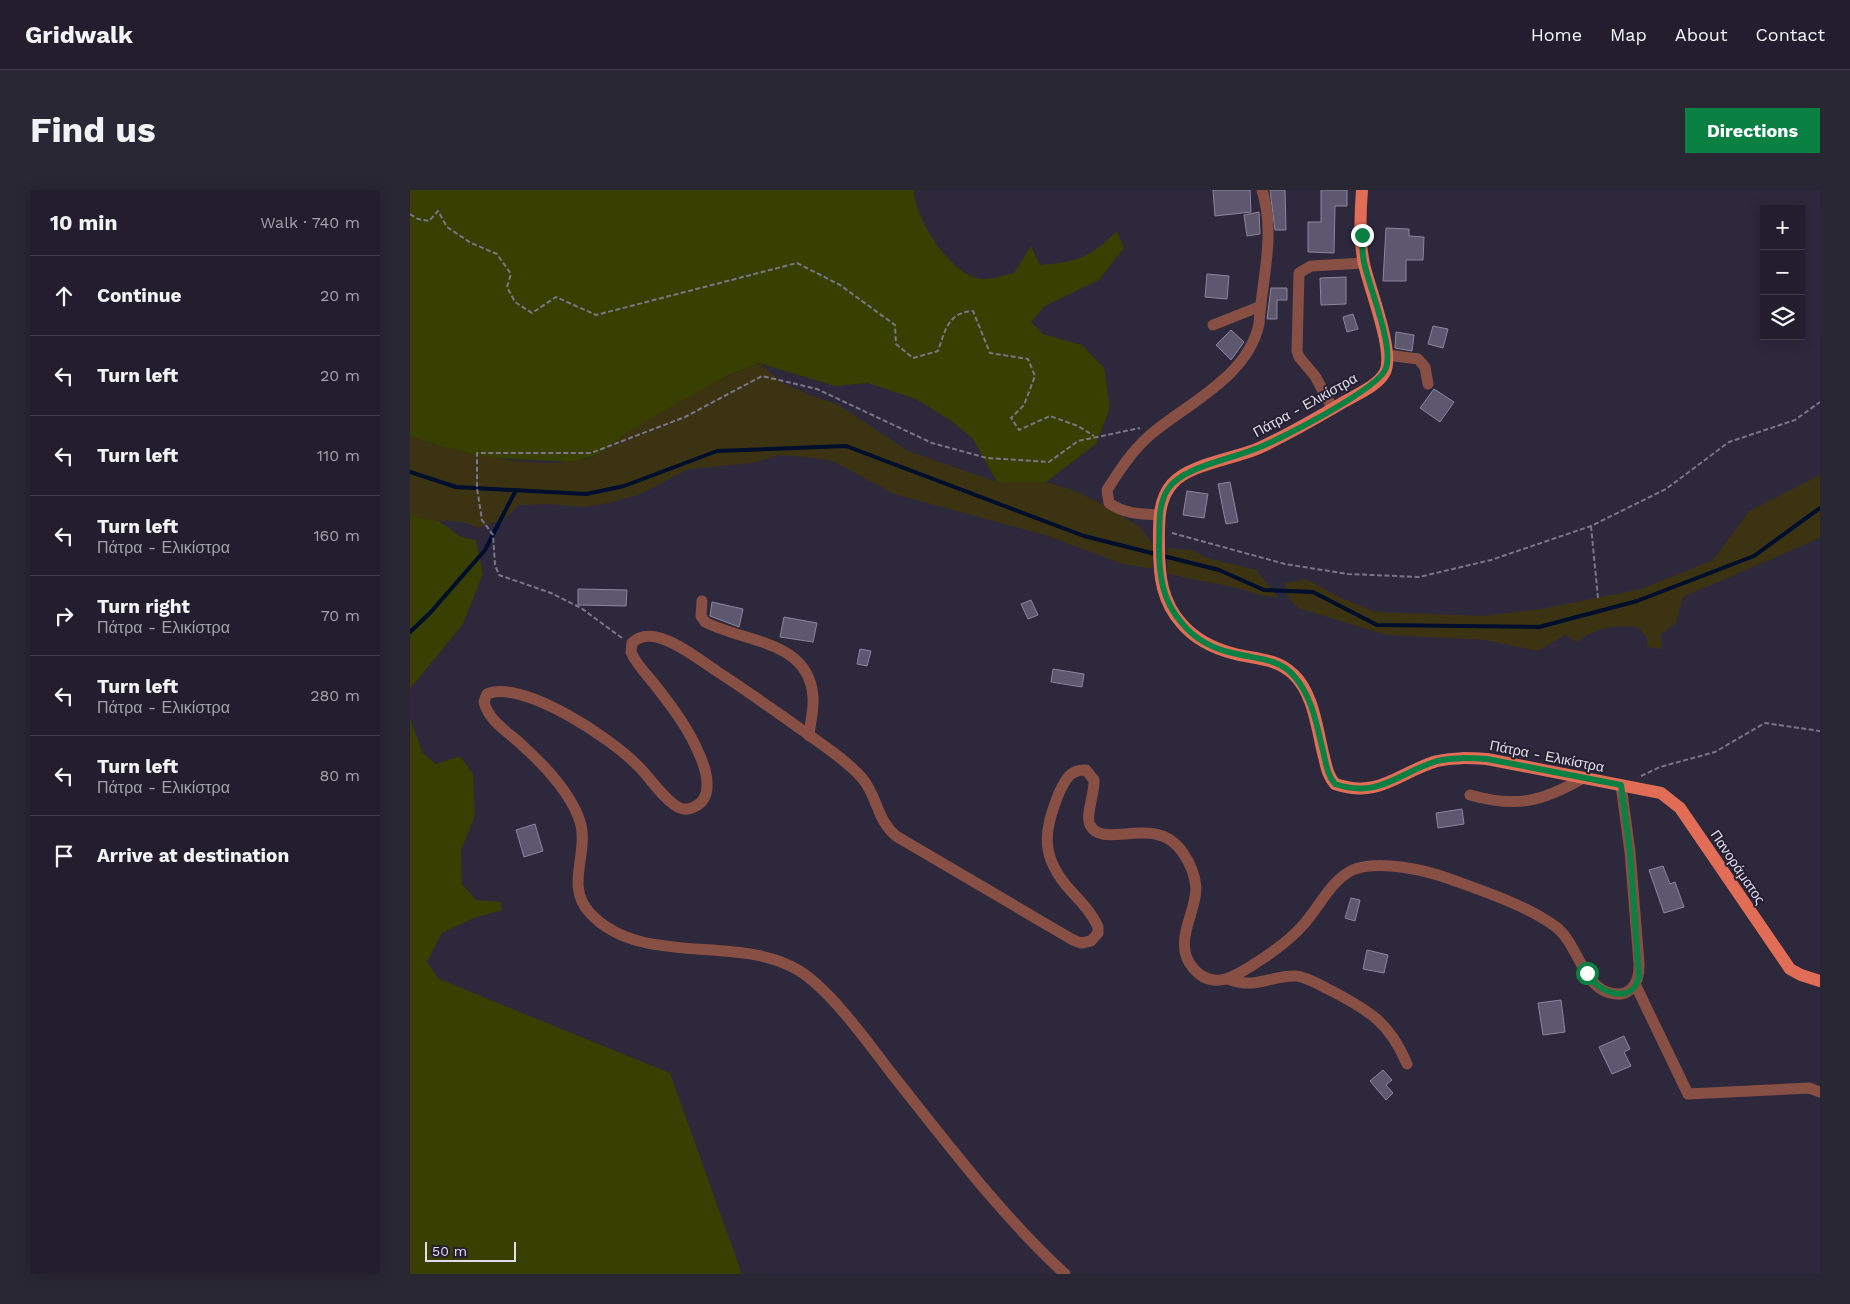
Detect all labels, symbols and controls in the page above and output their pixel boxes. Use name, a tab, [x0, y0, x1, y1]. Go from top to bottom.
text: Gridwalk	[25, 21, 133, 49]
text: Home	[1531, 24, 1582, 45]
text: Map	[1610, 24, 1647, 45]
text: About	[1675, 24, 1727, 45]
text: Contact	[1755, 24, 1825, 45]
button: Directions	[1685, 108, 1820, 153]
text: Find us	[30, 109, 156, 151]
map controls	[1760, 205, 1805, 340]
button: +	[1760, 205, 1805, 250]
text: 10 min	[50, 210, 117, 235]
text: Walk · 740 m	[260, 213, 360, 232]
route end	[1351, 224, 1374, 247]
button: −	[1760, 250, 1805, 295]
icon: ahead	[50, 282, 78, 310]
text: Continue	[97, 284, 181, 307]
text: 20 m	[320, 286, 360, 305]
button: layers	[1760, 295, 1805, 340]
icon: left	[50, 362, 78, 390]
text: Turn left	[97, 364, 178, 387]
text: 20 m	[320, 366, 360, 385]
street label: Πάτρα - Ελικίστρα	[1250, 370, 1360, 440]
icon: left	[50, 442, 78, 470]
text: Turn left	[97, 444, 178, 467]
text: 110 m	[317, 446, 360, 465]
text: Turn left	[97, 515, 178, 538]
icon: left	[50, 522, 78, 550]
text: 160 m	[313, 526, 360, 545]
text: Πάτρα - Ελικίστρα	[97, 538, 230, 557]
text: Turn right	[97, 595, 190, 618]
icon: right	[50, 602, 78, 630]
text: 70 m	[321, 606, 360, 625]
text: Πάτρα - Ελικίστρα	[97, 618, 230, 637]
text: Turn left	[97, 675, 178, 698]
icon: left	[50, 682, 78, 710]
text: 280 m	[310, 686, 360, 705]
text: Πάτρα - Ελικίστρα	[97, 698, 230, 717]
street label: Πάτρα - Ελικίστρα	[1488, 737, 1606, 775]
text: Turn left	[97, 755, 178, 778]
icon: left	[50, 762, 78, 790]
text: 80 m	[319, 766, 360, 785]
text: Πάτρα - Ελικίστρα	[97, 778, 230, 797]
street label: Πανοράματος	[1707, 827, 1769, 907]
icon: arrive	[50, 842, 78, 870]
text: Arrive at destination	[97, 844, 289, 867]
route start	[1576, 962, 1599, 985]
scale bar	[425, 1239, 516, 1262]
text: 50 m	[432, 1243, 467, 1259]

